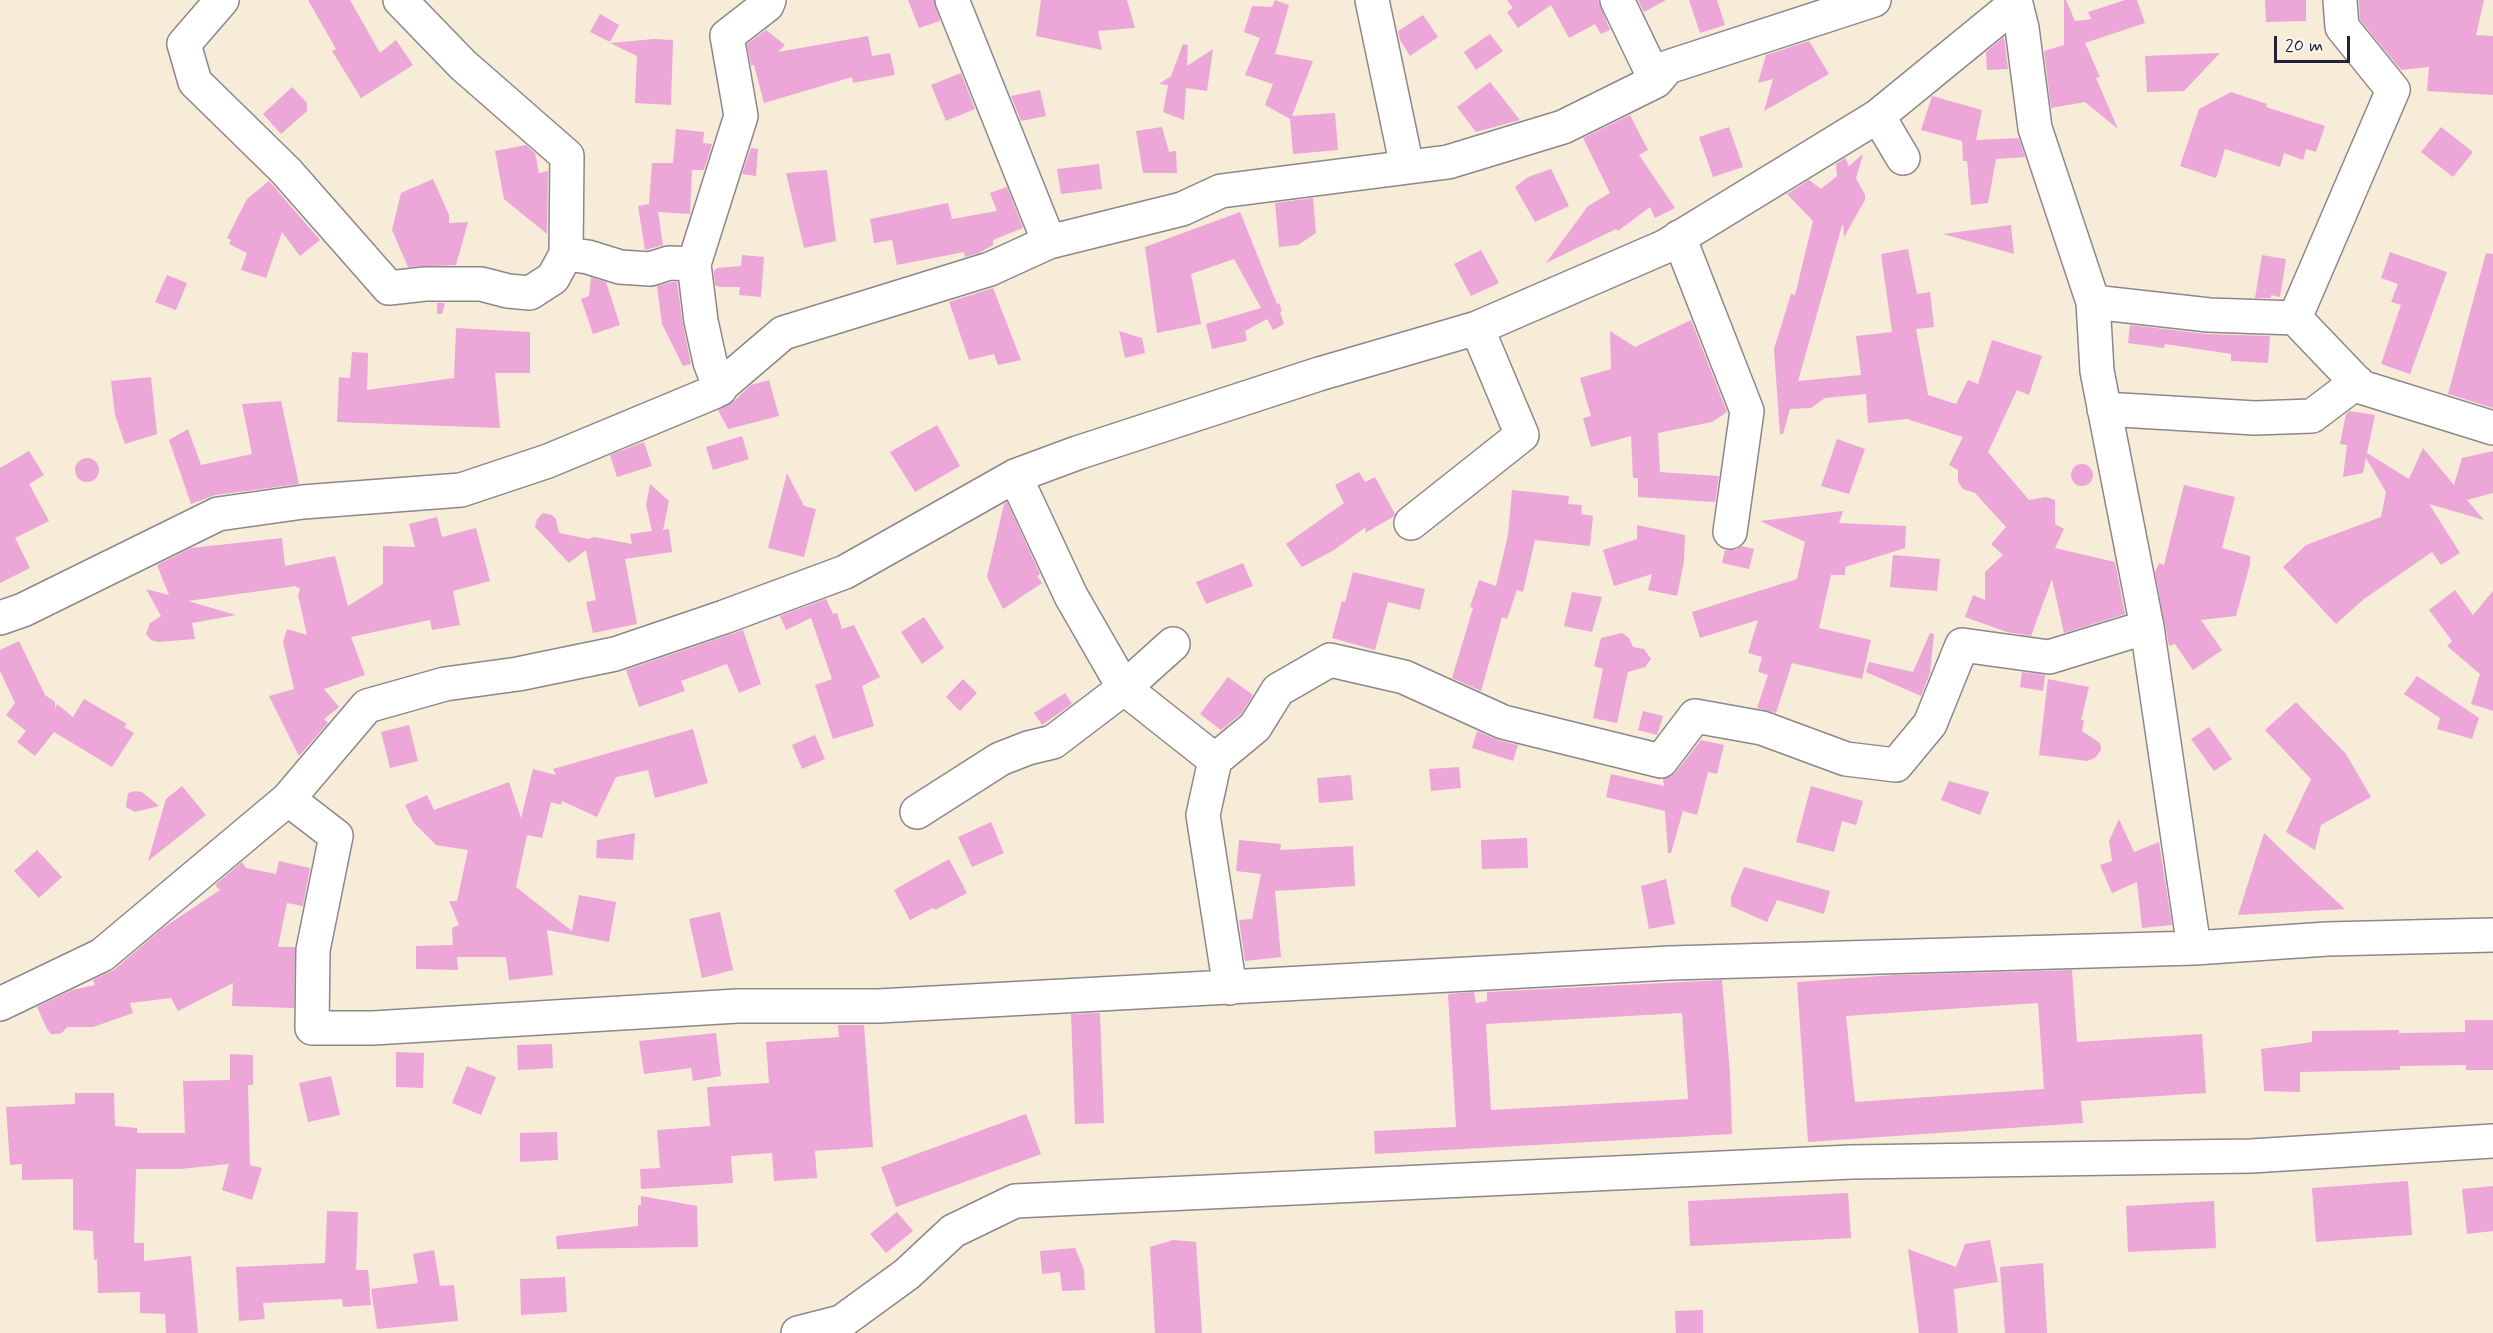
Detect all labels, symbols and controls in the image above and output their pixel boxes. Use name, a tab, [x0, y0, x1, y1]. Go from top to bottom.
scale bar	[2277, 24, 2354, 62]
text: 20 m	[2285, 34, 2323, 58]

